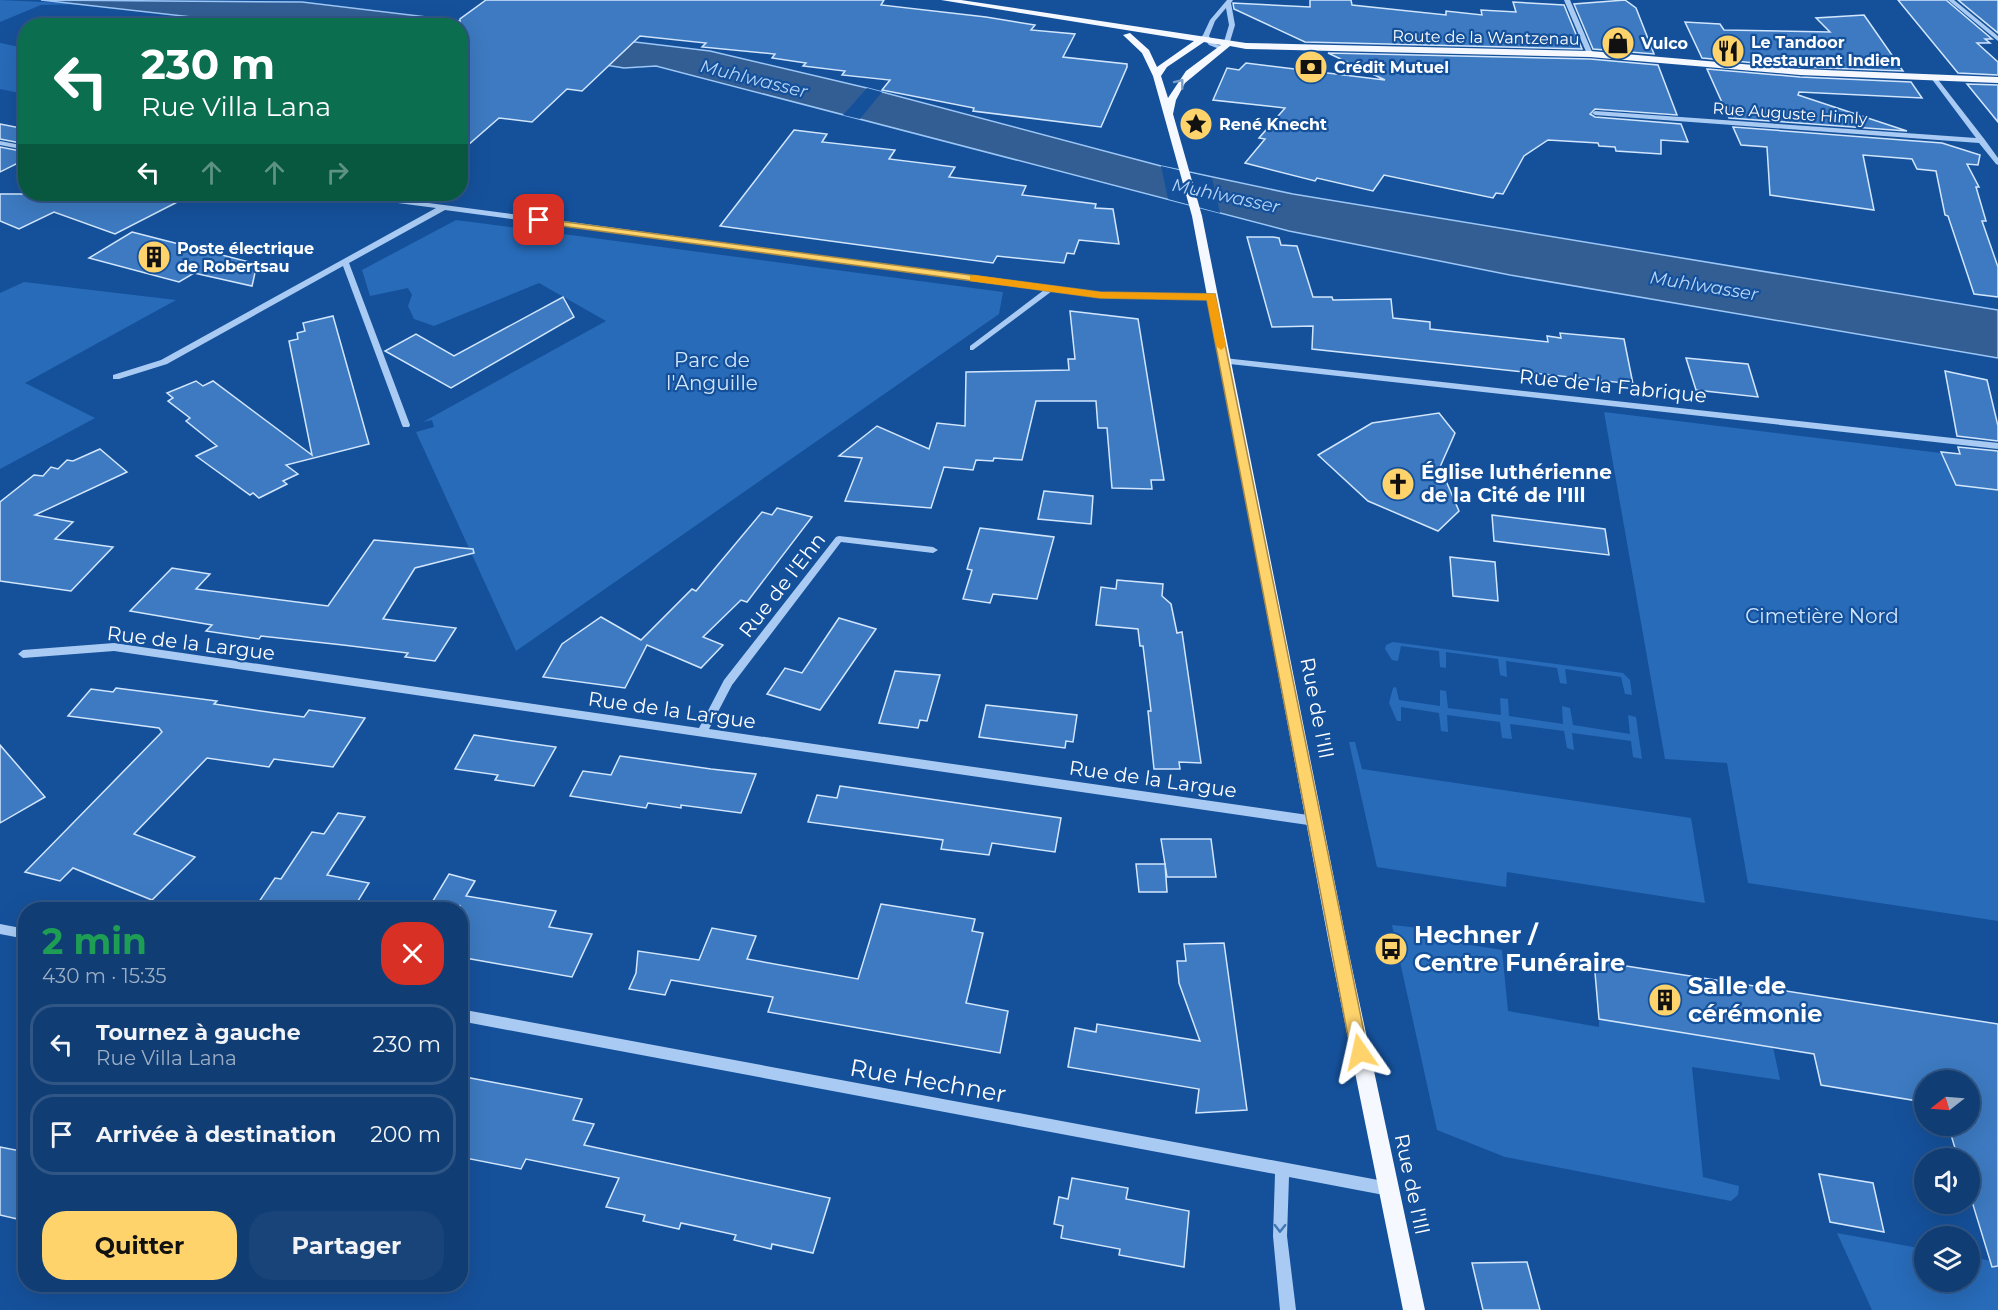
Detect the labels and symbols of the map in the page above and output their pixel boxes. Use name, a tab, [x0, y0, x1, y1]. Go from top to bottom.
shop icon: Vulco	[1600, 25, 1636, 61]
street label: Route de la Wantzenau	[1392, 26, 1580, 49]
restaurant icon: Le Tandoor Restaurant Indien	[1710, 33, 1746, 69]
place label: Le Tandoor Restaurant Indien	[1751, 33, 1901, 70]
place label: Vulco	[1640, 34, 1688, 53]
bank icon: Crédit Mutuel	[1293, 49, 1329, 85]
water label: Muhlwasser	[698, 55, 811, 103]
place label: Crédit Mutuel	[1334, 58, 1449, 77]
one-way arrow	[1173, 79, 1184, 90]
street label: Rue Auguste Himly	[1712, 99, 1868, 128]
place icon: René Knecht	[1178, 106, 1214, 142]
place label: René Knecht	[1219, 115, 1327, 134]
water label: Muhlwasser	[1170, 174, 1283, 218]
pin	[513, 194, 564, 245]
building icon: Poste électrique de Robertsau	[136, 239, 172, 275]
place label: Poste électrique de Robertsau	[177, 239, 314, 276]
water label: Muhlwasser	[1648, 267, 1761, 306]
park label: Parc de l'Anguille	[666, 348, 758, 395]
street label: Rue de la Fabrique	[1518, 364, 1708, 408]
place label: Église luthérienne de la Cité de l'Ill	[1421, 460, 1612, 507]
church icon: Église luthérienne de la Cité de l'Ill	[1380, 466, 1416, 502]
street label: Rue de l'Ehn	[734, 528, 830, 642]
park label: Cimetière Nord	[1745, 604, 1899, 628]
street label: Rue de la Largue	[106, 621, 276, 665]
street label: Rue de l'Ill	[1295, 655, 1339, 761]
street label: Rue de la Largue	[587, 686, 757, 734]
street label: Rue de la Largue	[1068, 755, 1238, 803]
place label: Hechner / Centre Funéraire	[1414, 920, 1625, 977]
bus stop icon: Hechner / Centre Funéraire	[1373, 931, 1409, 967]
place label: Salle de cérémonie	[1688, 971, 1822, 1028]
building icon: Salle de cérémonie	[1647, 982, 1683, 1018]
position arrow	[1328, 1020, 1392, 1084]
street label: Rue Hechner	[848, 1052, 1008, 1109]
north arrow	[1914, 1070, 1980, 1136]
street label: Rue de l'Ill	[1390, 1131, 1434, 1237]
one-way arrow	[1274, 1223, 1286, 1232]

